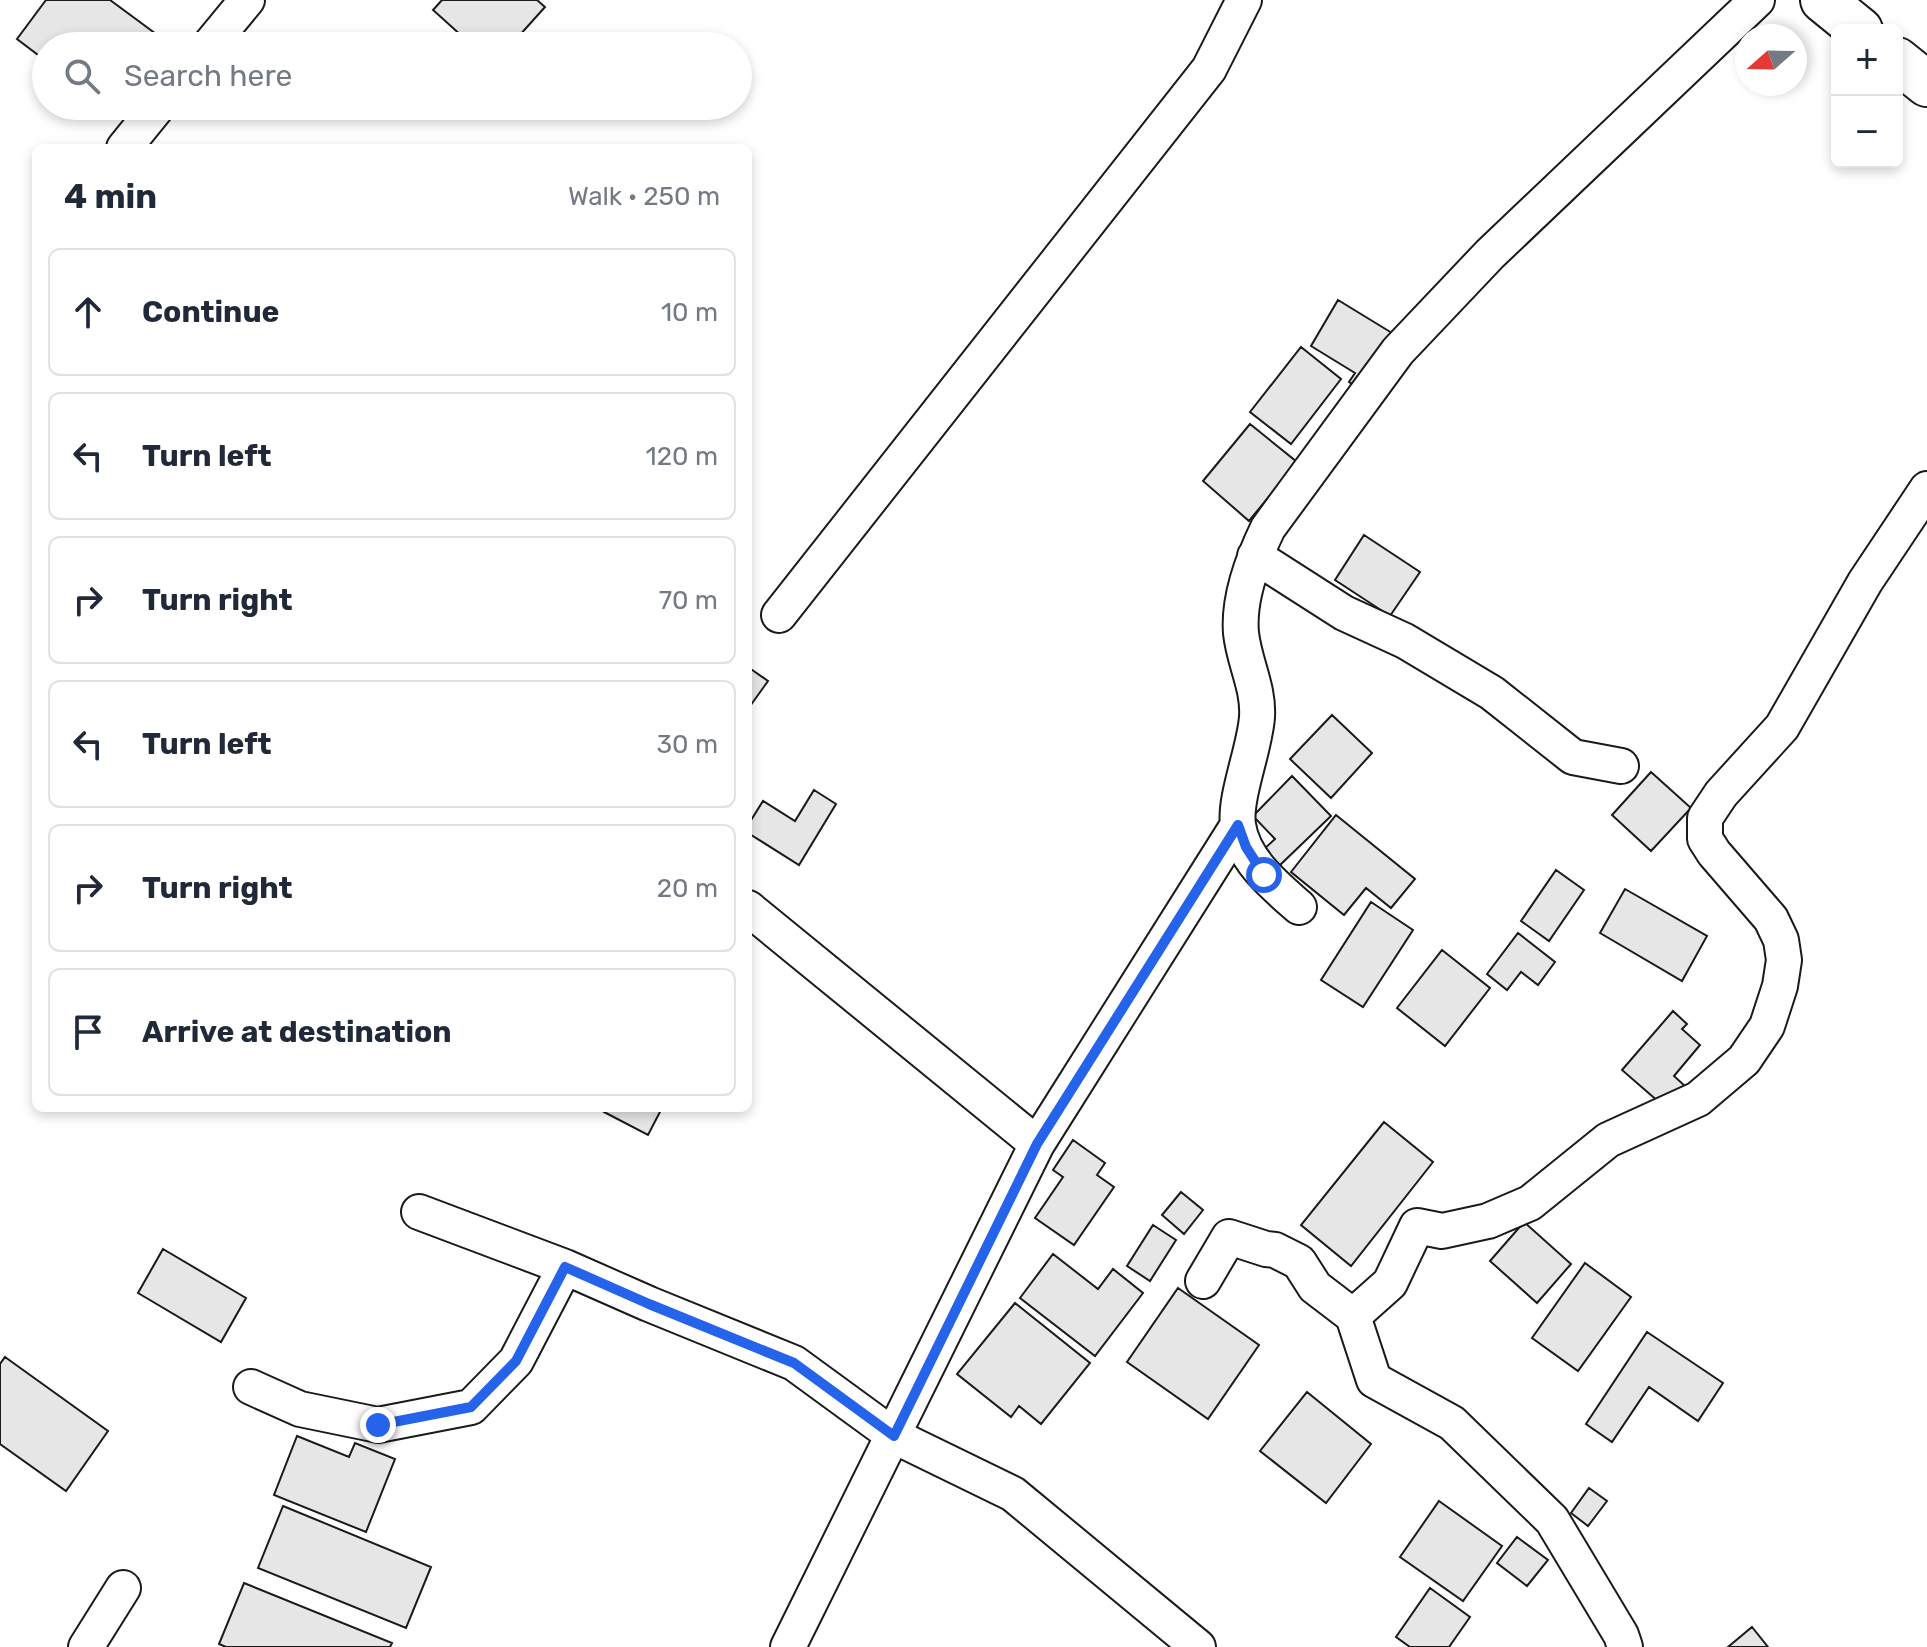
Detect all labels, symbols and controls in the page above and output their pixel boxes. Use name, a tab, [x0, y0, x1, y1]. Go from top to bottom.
north arrow	[1735, 24, 1807, 96]
map controls	[1831, 24, 1903, 168]
button: +	[1831, 24, 1903, 96]
search box	[32, 32, 752, 120]
icon: search	[60, 54, 104, 98]
text: Search here	[124, 58, 292, 94]
button: −	[1831, 96, 1903, 168]
text: 4 min	[64, 176, 157, 217]
text: Walk · 250 m	[568, 181, 720, 212]
icon: ahead	[66, 290, 110, 334]
text: Continue	[142, 294, 279, 330]
text: 10 m	[661, 297, 718, 328]
icon: left	[66, 434, 110, 478]
text: Turn left	[142, 438, 272, 474]
text: 120 m	[646, 441, 718, 472]
icon: right	[66, 578, 110, 622]
text: Turn right	[142, 582, 293, 618]
text: 70 m	[659, 585, 718, 616]
icon: left	[66, 722, 110, 766]
text: Turn left	[142, 726, 272, 762]
text: 30 m	[656, 729, 718, 760]
route start	[1246, 857, 1282, 893]
icon: right	[66, 866, 110, 910]
text: Turn right	[142, 870, 293, 906]
text: 20 m	[657, 873, 718, 904]
icon: arrive	[66, 1010, 110, 1054]
text: Arrive at destination	[142, 1014, 452, 1050]
route end	[360, 1407, 396, 1443]

